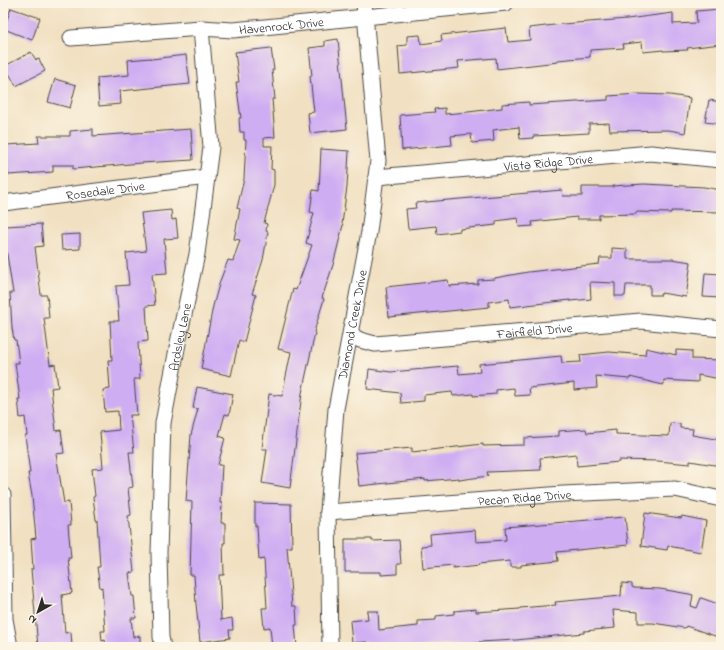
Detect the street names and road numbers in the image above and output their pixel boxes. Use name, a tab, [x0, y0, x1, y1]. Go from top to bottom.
street label: Havenrock Drive	[238, 13, 325, 40]
street label: Vista Ridge Drive	[502, 150, 594, 177]
street label: Rosedale Drive	[65, 177, 146, 206]
street label: Diamond Creek Drive	[333, 268, 373, 383]
street label: Ardsley Lane	[165, 301, 197, 373]
street label: Fairfield Drive	[495, 319, 574, 345]
street label: Pecan Ridge Drive	[477, 486, 572, 512]

